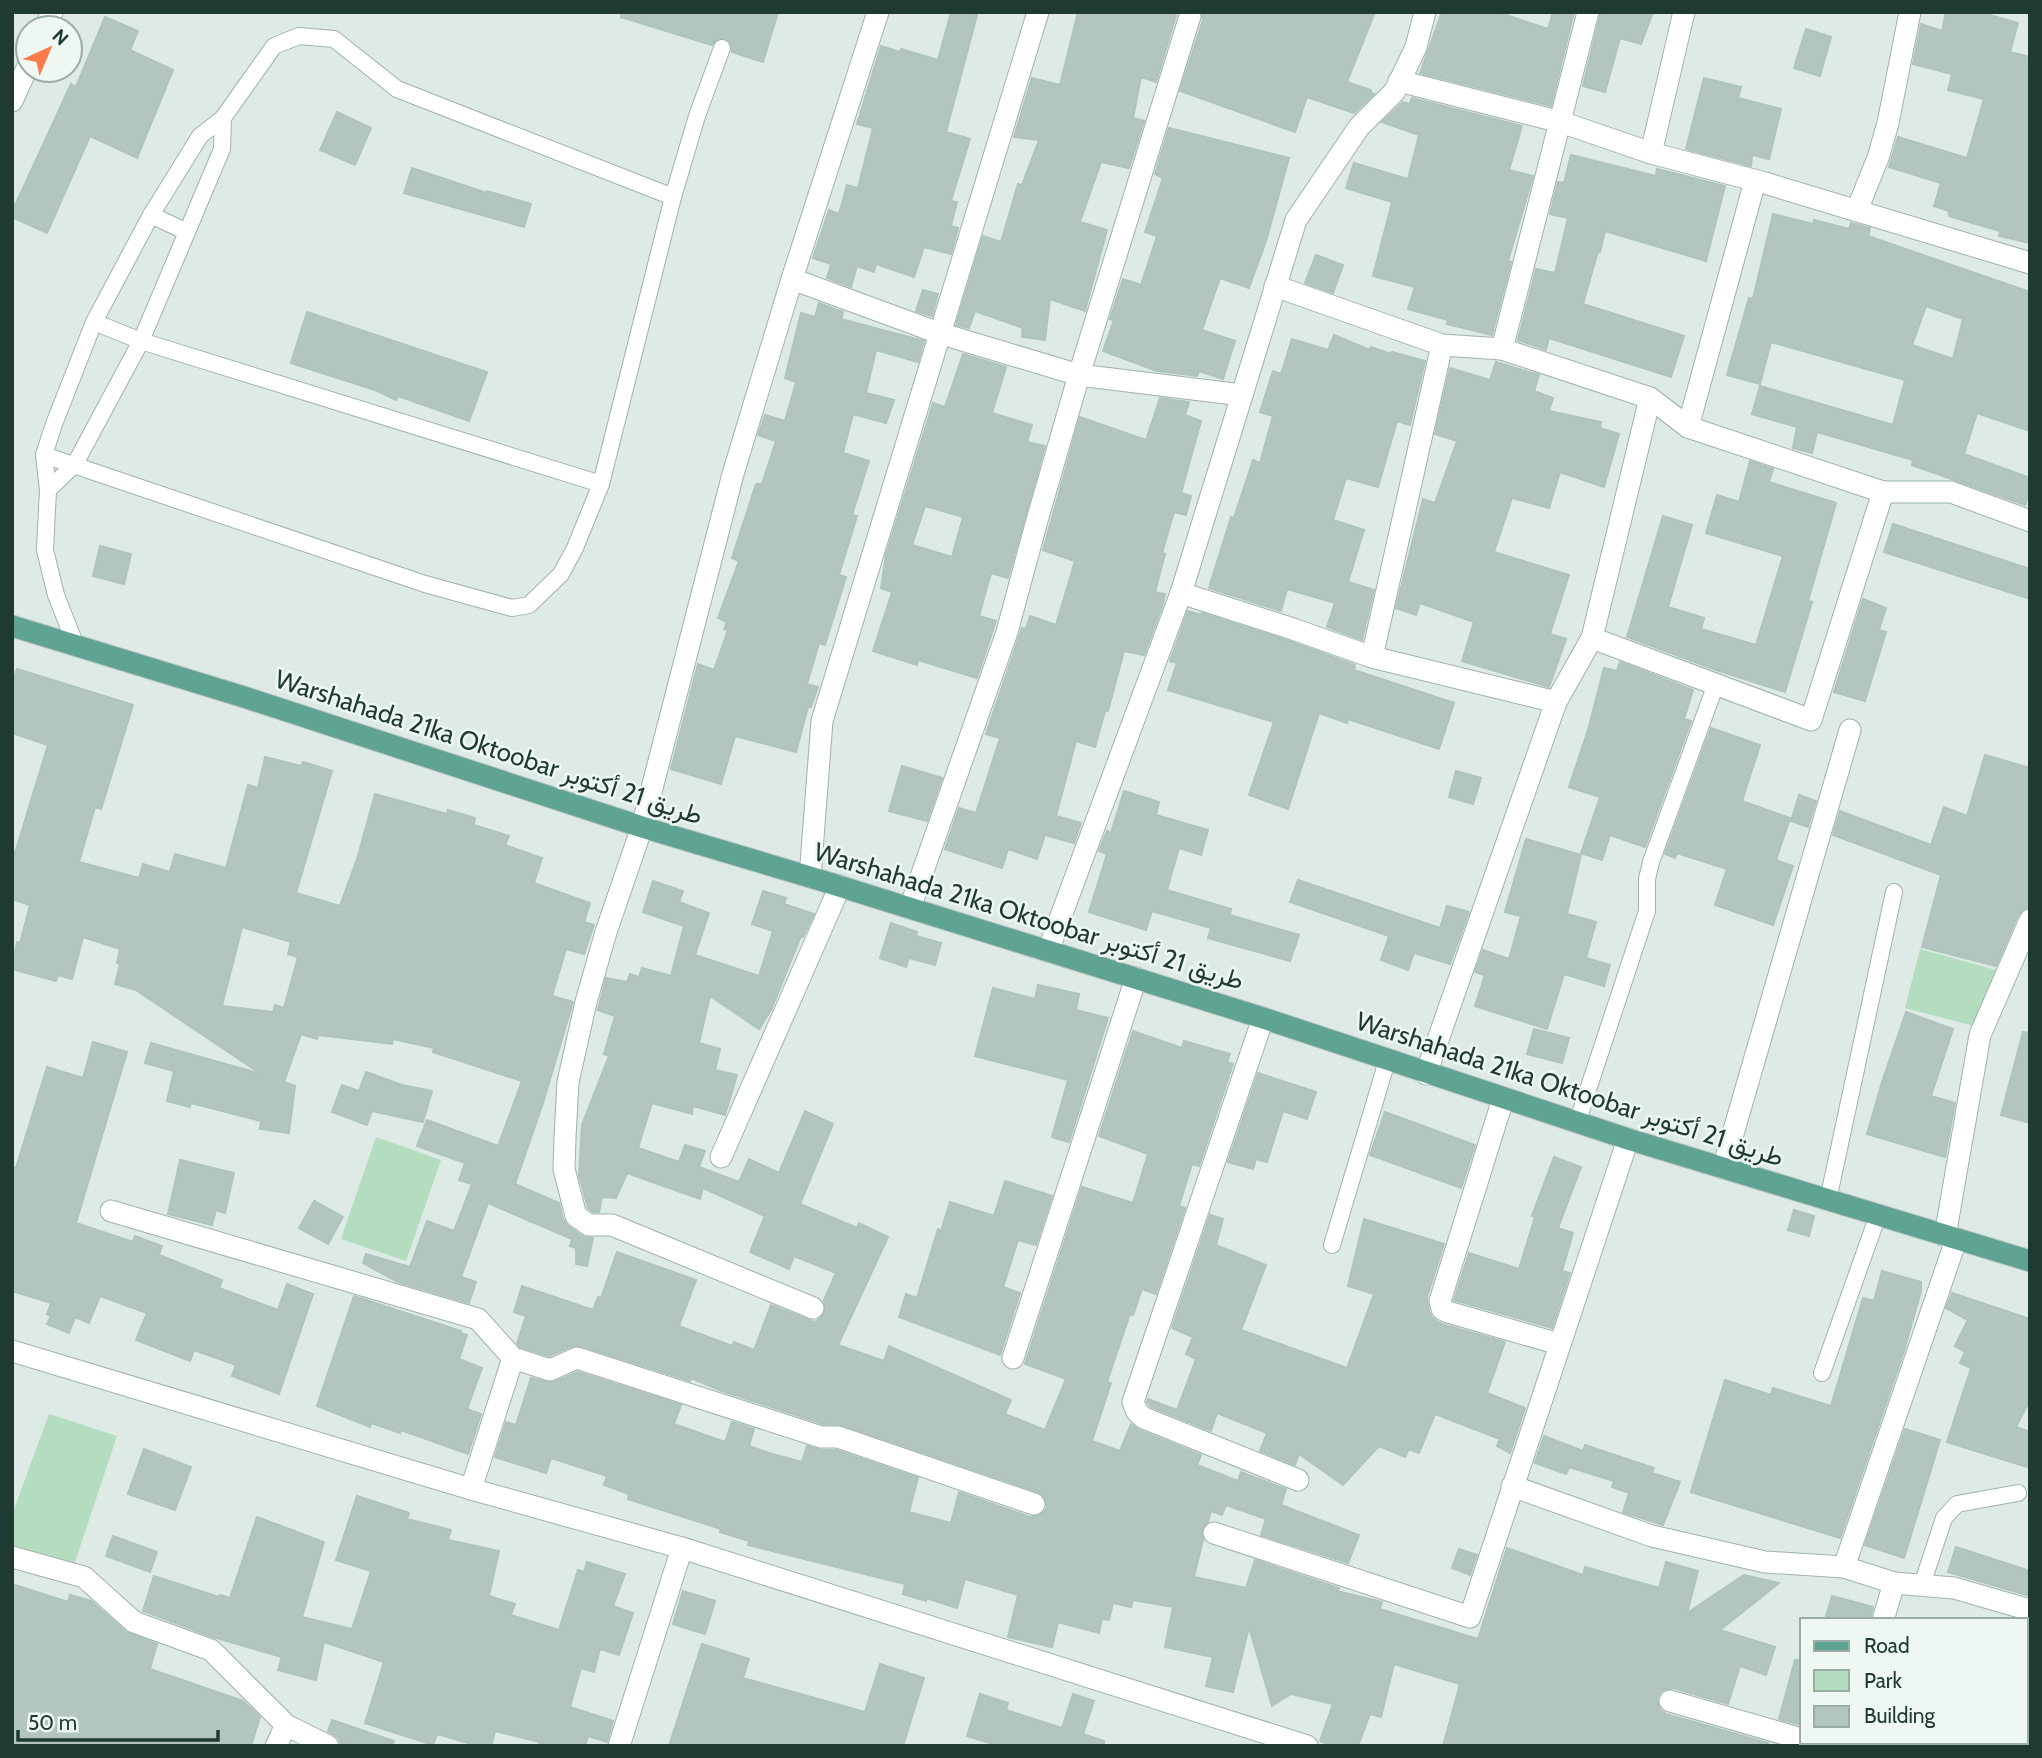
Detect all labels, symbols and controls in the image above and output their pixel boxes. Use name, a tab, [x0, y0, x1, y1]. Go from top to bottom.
north arrow	[14, 14, 84, 84]
text: N	[48, 24, 73, 50]
street label: Warshahada 21ka Oktoobar طريق 21 أكتوبر	[271, 663, 707, 831]
street label: Warshahada 21ka Oktoobar طريق 21 أكتوبر	[810, 835, 1248, 997]
street label: Warshahada 21ka Oktoobar طريق 21 أكتوبر	[1352, 1005, 1788, 1173]
legend	[1800, 1618, 2028, 1744]
text: Road	[1864, 1633, 1910, 1658]
text: Park	[1864, 1668, 1902, 1693]
scale bar	[18, 1698, 217, 1742]
text: Building	[1864, 1703, 1936, 1728]
text: 50 m	[28, 1710, 77, 1735]

